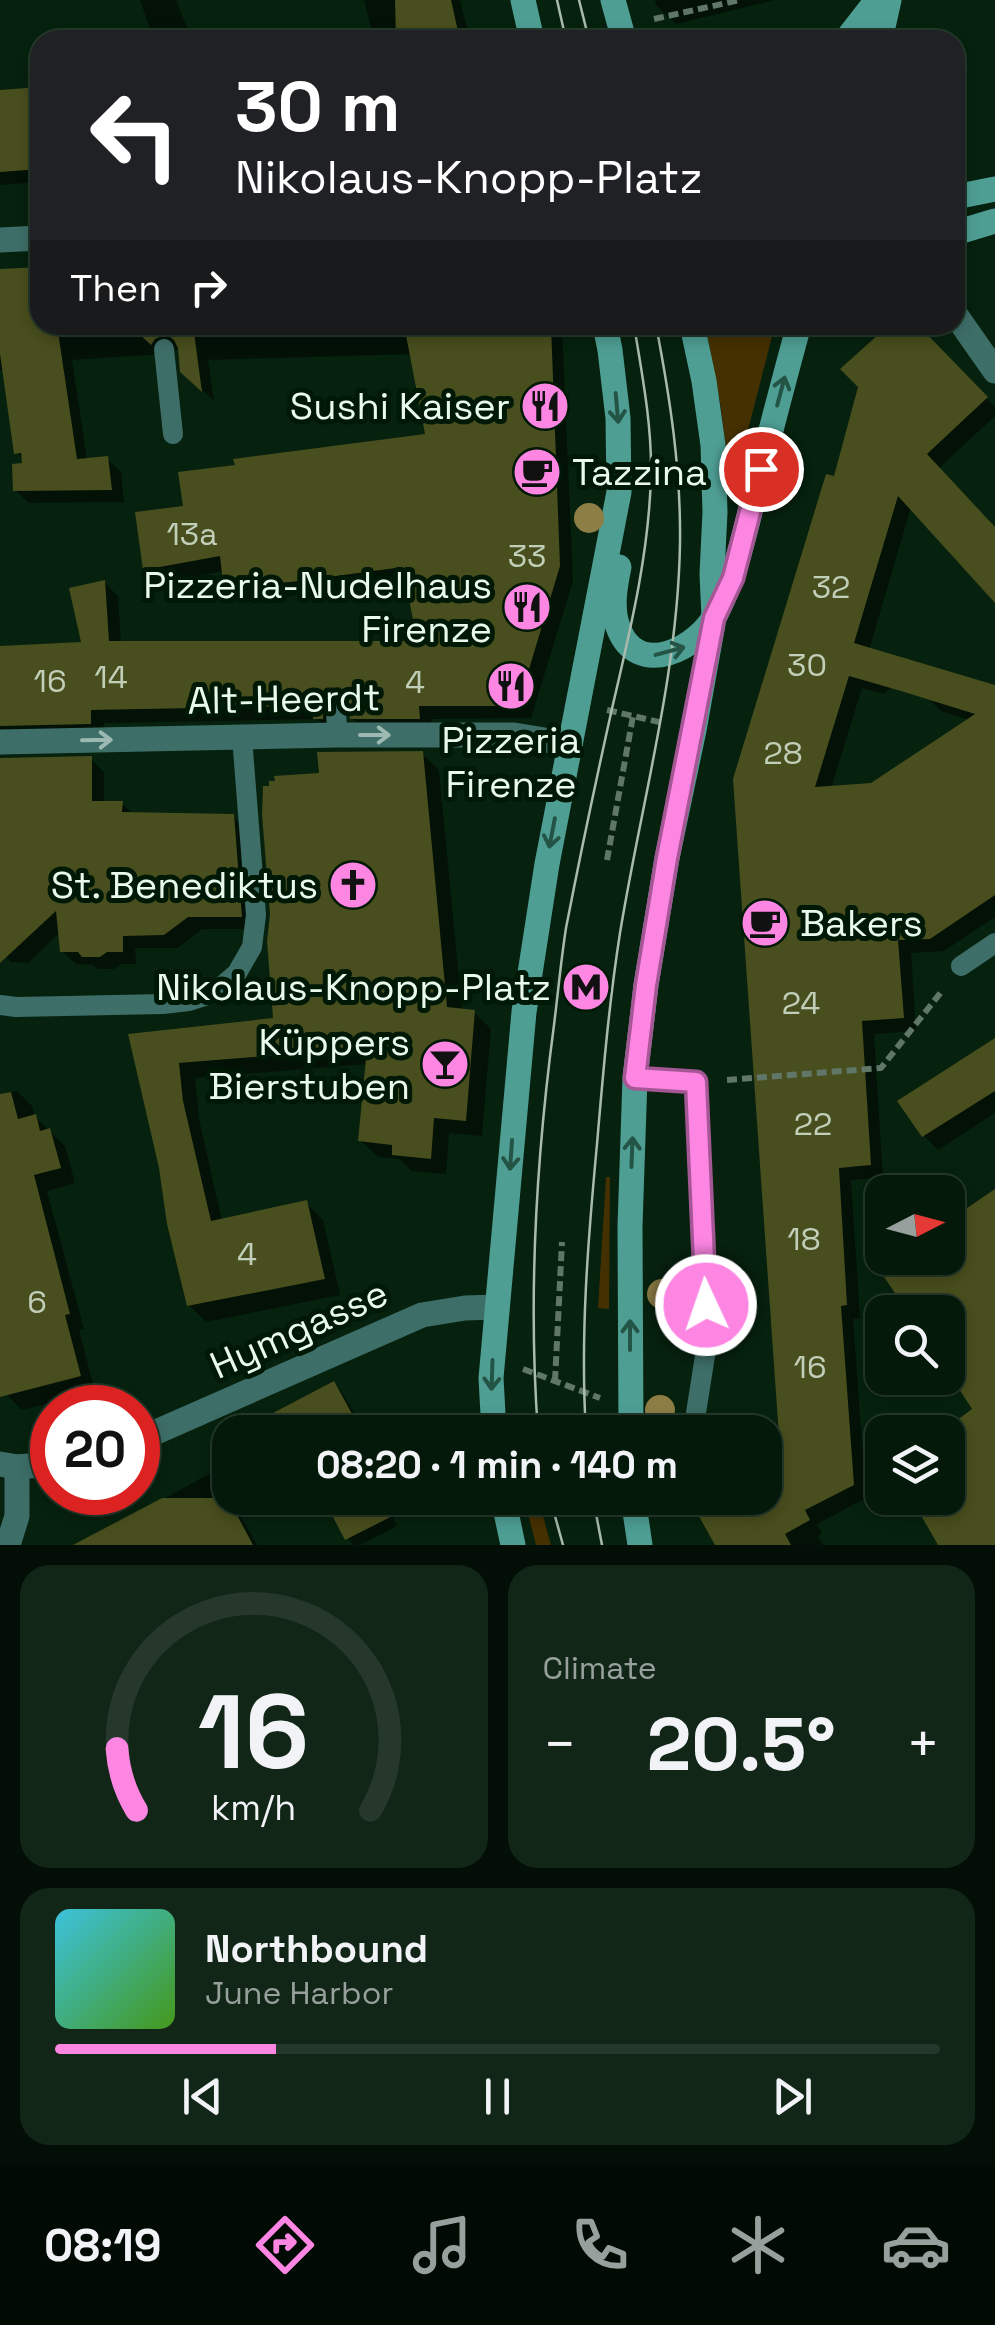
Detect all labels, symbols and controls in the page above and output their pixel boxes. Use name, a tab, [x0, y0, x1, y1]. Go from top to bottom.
text: 30 m	[235, 62, 400, 151]
icon: left	[70, 70, 200, 200]
text: Nikolaus-Knopp-Platz	[235, 149, 703, 206]
icon: right	[181, 260, 236, 315]
text: Then	[70, 264, 161, 312]
one-way arrow	[773, 376, 792, 407]
restaurant icon: Sushi Kaiser	[519, 380, 571, 432]
place label: Sushi Kaiser	[290, 382, 510, 430]
one-way arrow	[607, 392, 626, 424]
pin	[719, 427, 804, 512]
icon: arrive	[734, 442, 789, 497]
cafe icon: Tazzina	[511, 446, 563, 498]
place label: Tazzina	[572, 448, 707, 496]
house number: 13a	[166, 514, 218, 554]
house number: 33	[508, 536, 546, 576]
place label: Pizzeria-Nudelhaus Firenze	[143, 561, 492, 653]
house number: 32	[812, 567, 850, 607]
restaurant icon: Pizzeria-Nudelhaus Firenze	[501, 581, 553, 633]
one-way arrow	[653, 641, 685, 659]
house number: 30	[787, 645, 827, 685]
house number: 14	[94, 657, 128, 697]
restaurant icon: Pizzeria Firenze	[485, 660, 537, 712]
house number: 16	[34, 661, 66, 701]
house number: 4	[405, 662, 425, 702]
street label: Alt-Heerdt	[187, 673, 381, 725]
place label: Pizzeria Firenze	[442, 716, 581, 808]
one-way arrow	[358, 726, 390, 744]
one-way arrow	[81, 731, 113, 750]
house number: 28	[763, 733, 803, 773]
one-way arrow	[542, 816, 561, 849]
church icon: St. Benediktus	[327, 859, 379, 911]
place label: St. Benediktus	[51, 861, 318, 909]
cafe icon: Bakers	[739, 897, 791, 949]
place label: Bakers	[800, 899, 923, 947]
metro station icon: Nikolaus-Knopp-Platz	[560, 961, 612, 1013]
place label: Nikolaus-Knopp-Platz	[156, 963, 551, 1011]
house number: 24	[782, 983, 820, 1023]
place label: Küppers Bierstuben	[209, 1018, 410, 1110]
bar icon: Küppers Bierstuben	[419, 1038, 471, 1090]
house number: 22	[794, 1104, 832, 1144]
one-way arrow	[623, 1137, 642, 1169]
one-way arrow	[501, 1138, 520, 1171]
north arrow	[865, 1175, 965, 1275]
map controls	[865, 1175, 965, 1515]
house number: 18	[787, 1219, 821, 1259]
house number: 4	[237, 1234, 257, 1274]
position arrow	[654, 1253, 758, 1357]
street label: Hymgasse	[203, 1269, 395, 1389]
house number: 6	[27, 1282, 47, 1322]
button: search	[865, 1295, 965, 1395]
one-way arrow	[620, 1320, 640, 1352]
house number: 16	[794, 1347, 826, 1387]
one-way arrow	[482, 1358, 501, 1390]
speed limit sign: 20	[30, 1385, 160, 1515]
button: layers	[865, 1415, 965, 1515]
text: 08:20 · 1 min · 140 m	[316, 1441, 678, 1489]
text: Climate	[543, 1648, 657, 1688]
text: 16	[198, 1666, 309, 1798]
text: 20.5°	[647, 1696, 836, 1792]
text: −	[543, 1709, 577, 1779]
text: +	[906, 1709, 940, 1779]
text: km/h	[211, 1785, 296, 1830]
text: Northbound	[205, 1925, 428, 1973]
text: June Harbor	[205, 1973, 393, 2013]
icon: previous	[175, 2069, 230, 2124]
icon: pause	[470, 2069, 525, 2124]
icon: next	[765, 2069, 820, 2124]
icon: directions	[250, 2210, 320, 2280]
icon: music	[407, 2210, 477, 2280]
icon: phone	[565, 2210, 635, 2280]
icon: climate	[723, 2210, 793, 2280]
icon: car	[881, 2210, 951, 2280]
text: 08:19	[44, 2217, 162, 2274]

